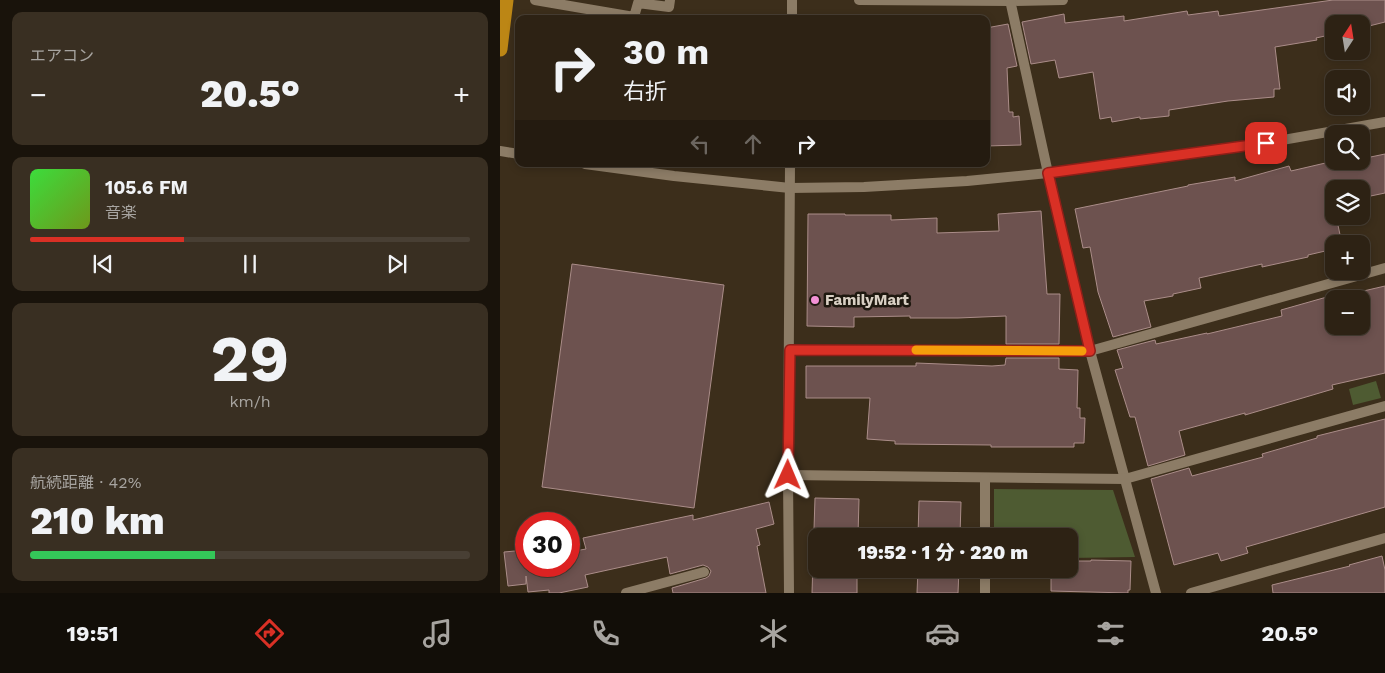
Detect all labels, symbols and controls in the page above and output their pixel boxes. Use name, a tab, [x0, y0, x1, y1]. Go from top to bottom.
north arrow	[1325, 15, 1370, 60]
map controls	[1325, 15, 1370, 335]
text: 30 m	[623, 31, 709, 73]
icon: right	[540, 35, 605, 100]
text: エアコン	[30, 46, 94, 65]
button: sound	[1325, 70, 1370, 115]
text: 20.5°	[200, 72, 300, 116]
text: −	[30, 78, 47, 111]
text: +	[453, 78, 470, 111]
text: 右折	[623, 79, 667, 104]
pin	[1245, 122, 1287, 164]
button: search	[1325, 125, 1370, 170]
icon: arrive	[1252, 129, 1280, 157]
icon: left	[686, 130, 714, 158]
icon: ahead	[739, 130, 767, 158]
icon: right	[792, 130, 820, 158]
text: 105.6 FM	[105, 176, 188, 199]
button: layers	[1325, 180, 1370, 225]
text: 音楽	[105, 203, 137, 222]
button: +	[1325, 235, 1370, 280]
icon: previous	[89, 250, 117, 278]
icon: pause	[236, 250, 264, 278]
icon: next	[383, 250, 411, 278]
button: −	[1325, 290, 1370, 335]
place label: FamilyMart	[825, 291, 909, 309]
marker: FamilyMart	[809, 294, 821, 306]
text: 29	[211, 321, 289, 397]
text: km/h	[229, 392, 271, 411]
position arrow	[761, 448, 813, 500]
text: 航続距離 · 42%	[30, 473, 141, 492]
text: 210 km	[30, 499, 165, 543]
speed limit sign: 30	[515, 512, 580, 577]
text: 19:52 · 1 分 · 220 m	[858, 541, 1028, 564]
icon: directions	[252, 616, 287, 651]
icon: music	[420, 616, 455, 651]
icon: phone	[588, 616, 623, 651]
icon: climate	[756, 616, 791, 651]
icon: car	[925, 616, 960, 651]
icon: filters	[1093, 616, 1128, 651]
text: 19:51	[67, 621, 119, 646]
text: 20.5°	[1261, 621, 1318, 646]

